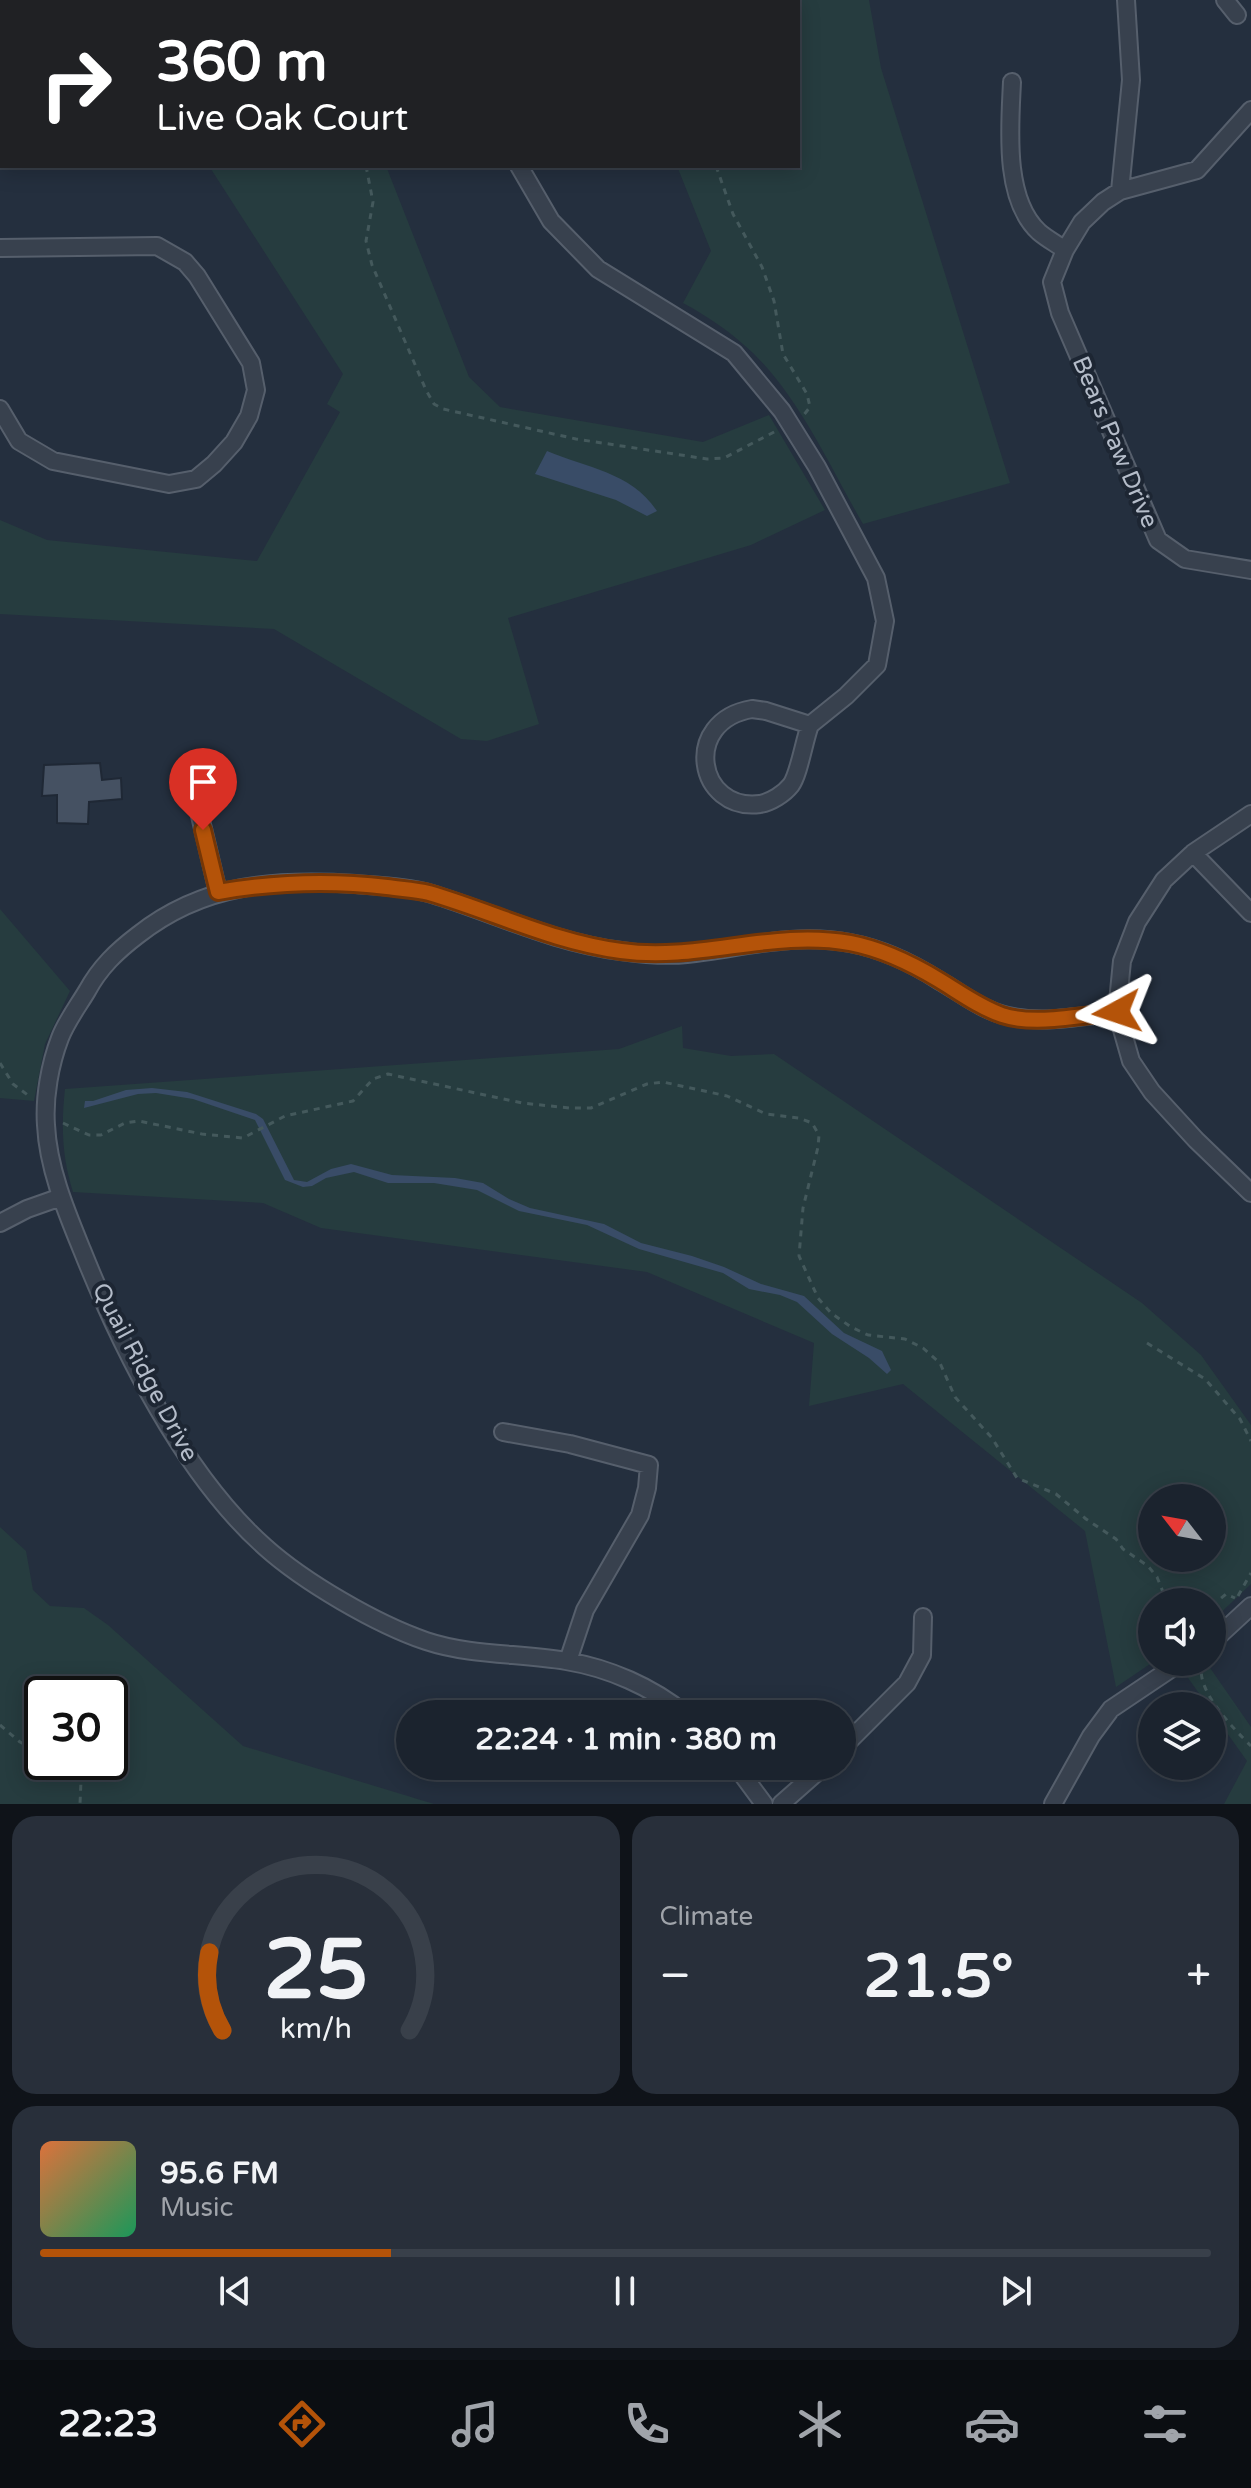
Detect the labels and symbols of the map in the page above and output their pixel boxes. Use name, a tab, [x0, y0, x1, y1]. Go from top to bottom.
street label: Bears Paw Drive	[1066, 352, 1164, 532]
pin	[169, 748, 237, 830]
position arrow	[1075, 970, 1159, 1054]
street label: Quail Ridge Drive	[86, 1278, 204, 1466]
north arrow	[1138, 1484, 1226, 1572]
speed limit sign: 30	[24, 1676, 128, 1780]

